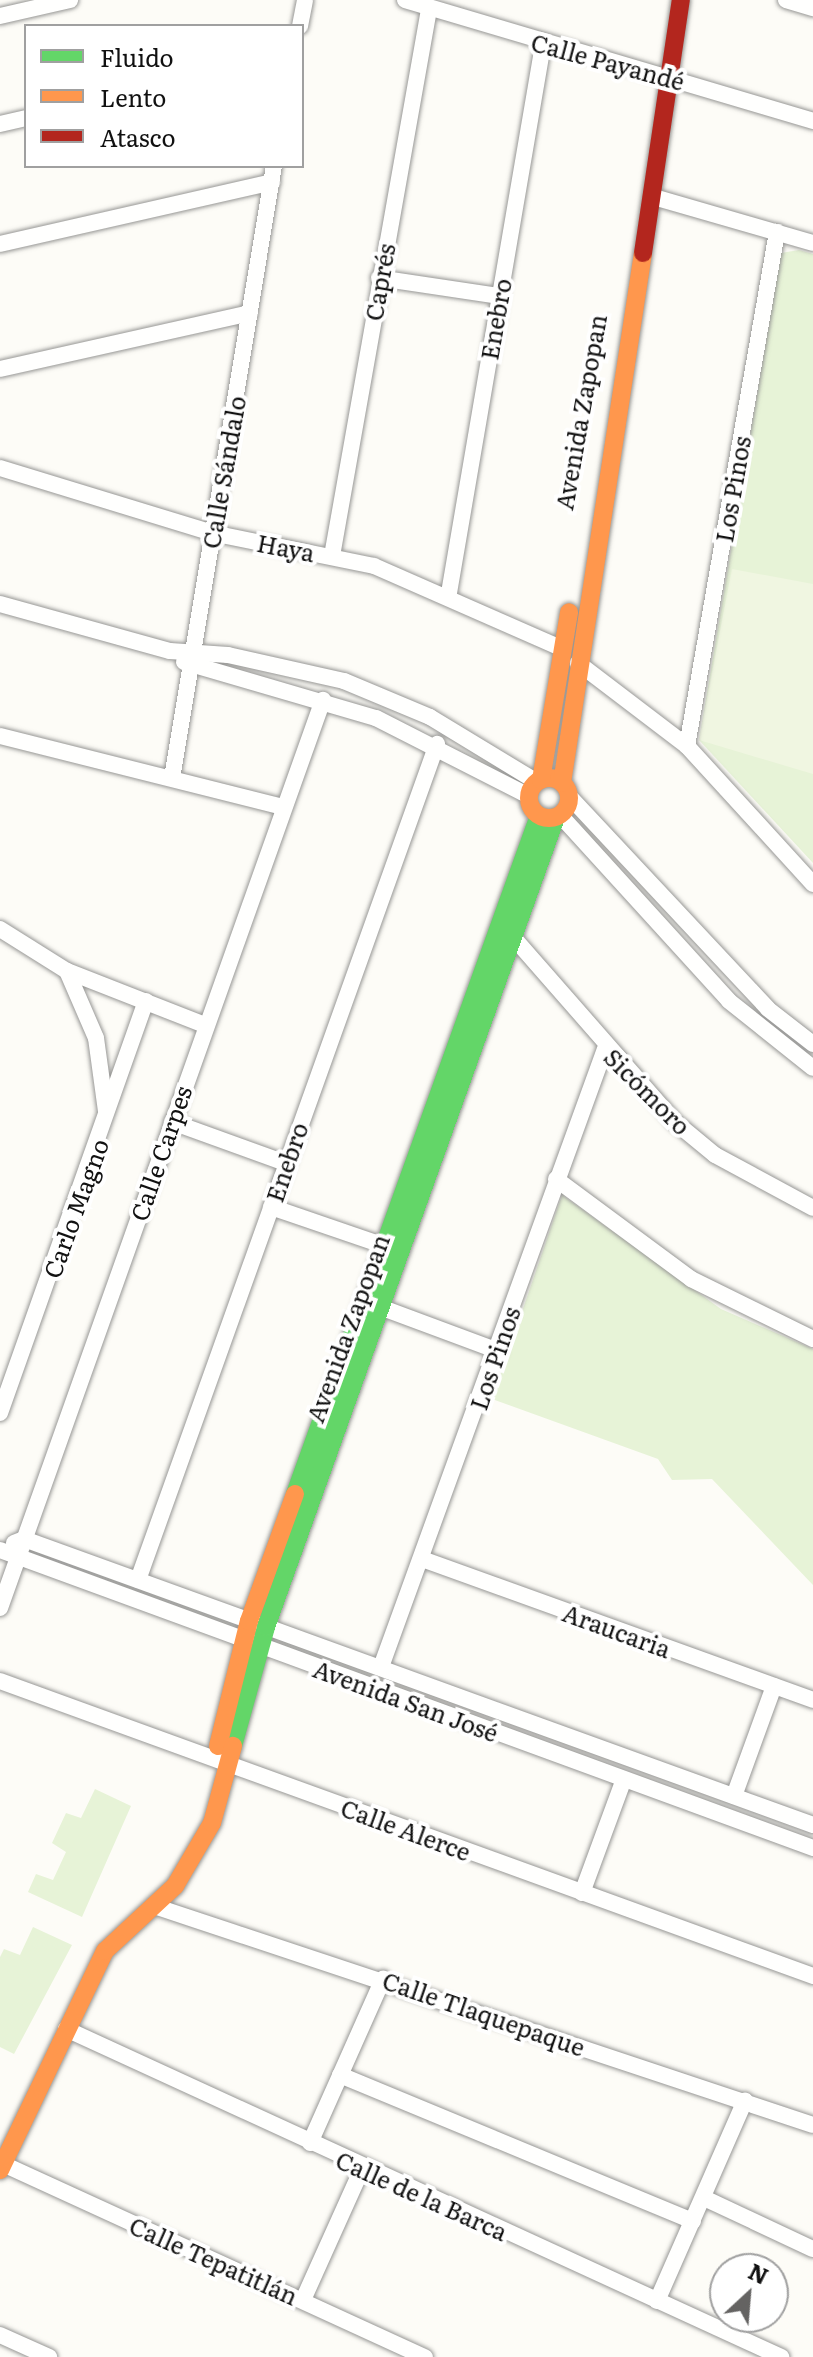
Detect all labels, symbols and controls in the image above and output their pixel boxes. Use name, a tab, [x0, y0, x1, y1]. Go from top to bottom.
legend	[24, 24, 304, 168]
street label: Calle Payandé	[528, 27, 688, 95]
text: Fluido	[100, 39, 174, 74]
text: Lento	[100, 79, 166, 114]
text: Atasco	[100, 119, 175, 154]
street label: Caprés	[358, 241, 400, 323]
street label: Enebro	[474, 276, 516, 362]
street label: Avenida Zapopan	[549, 312, 611, 512]
street label: Calle Sándalo	[195, 393, 251, 551]
street label: Los Pinos	[708, 434, 756, 544]
street label: Haya	[255, 527, 317, 567]
street label: Sicómoro	[599, 1042, 697, 1140]
street label: Calle Carpes	[123, 1082, 197, 1224]
street label: Enebro	[259, 1118, 313, 1206]
street label: Carlo Magno	[36, 1134, 114, 1282]
street label: Avenida Zapopan	[300, 1230, 394, 1426]
street label: Los Pinos	[463, 1303, 525, 1413]
street label: Araucaria	[559, 1597, 675, 1663]
street label: Avenida San José	[310, 1653, 502, 1747]
street label: Calle Alerce	[337, 1792, 475, 1866]
street label: Calle Tlaquepaque	[379, 1965, 589, 2061]
street label: Calle de la Barca	[332, 2144, 512, 2246]
street label: Calle Tepatitlán	[125, 2210, 303, 2310]
north arrow	[709, 2253, 789, 2333]
text: N	[743, 2254, 774, 2292]

